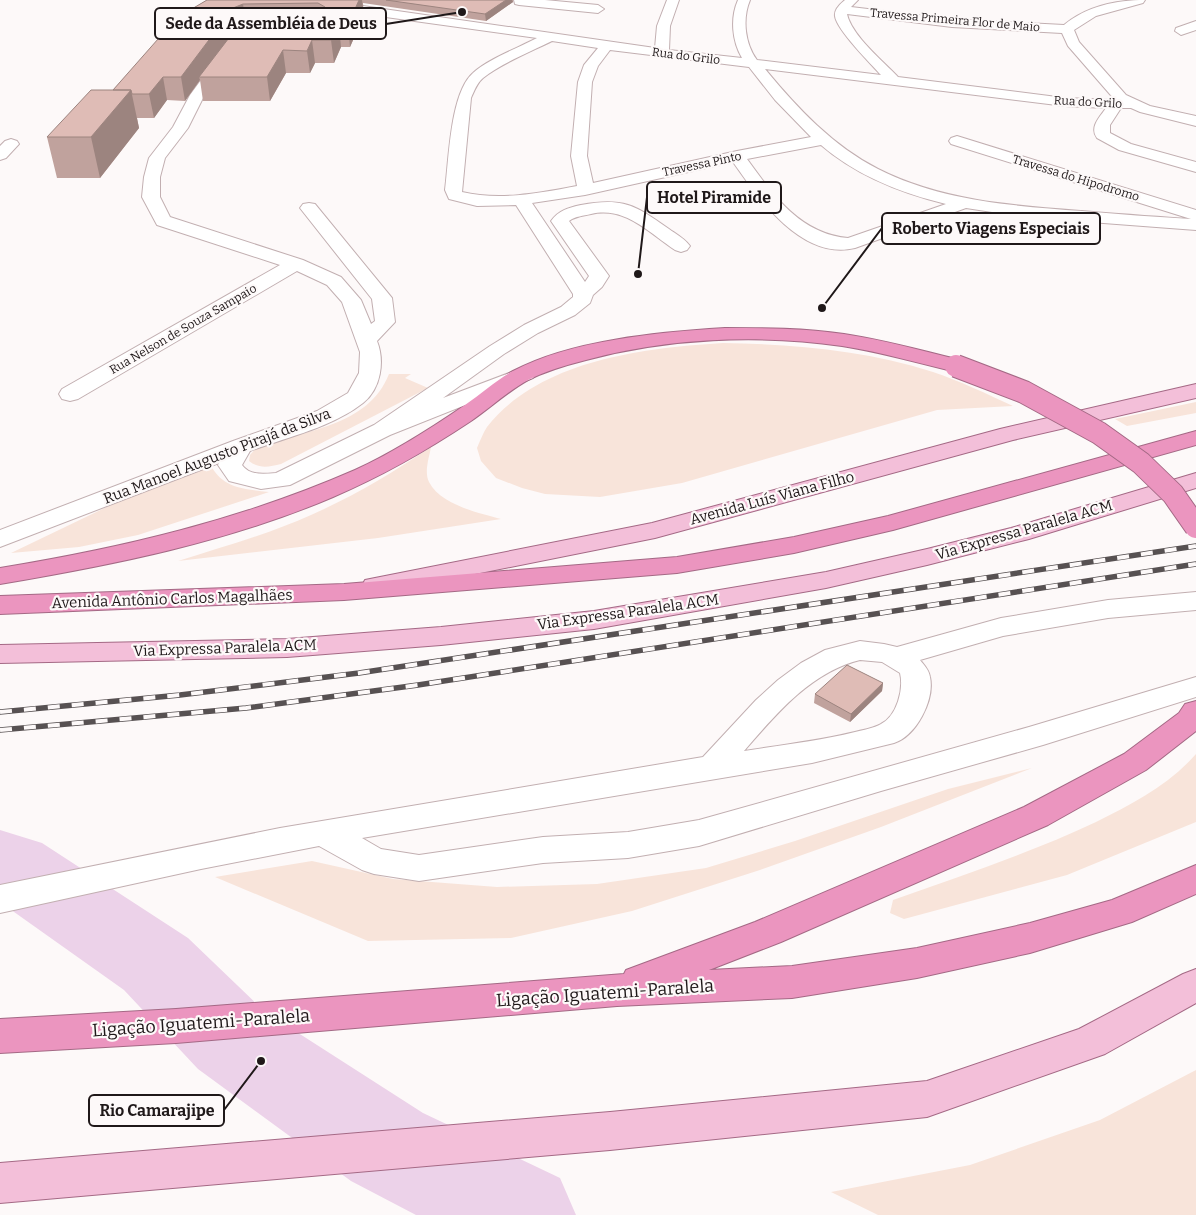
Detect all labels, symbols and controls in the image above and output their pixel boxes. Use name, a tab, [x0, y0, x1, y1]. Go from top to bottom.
street label: Travessa Primeira Flor de Maio	[869, 6, 1041, 34]
callout: Sede da Assembléia de Deus	[155, 8, 386, 39]
text: Sede da Assembléia de Deus	[165, 14, 377, 33]
street label: Rua do Grilo	[651, 45, 721, 67]
street label: Rua do Grilo	[1053, 93, 1123, 111]
street label: Travessa Pinto	[661, 149, 743, 179]
street label: Travessa do Hipodromo	[1011, 152, 1141, 204]
callout: Hotel Piramide	[647, 182, 781, 213]
text: Hotel Piramide	[657, 188, 771, 207]
callout: Roberto Viagens Especiais	[882, 213, 1100, 244]
text: Roberto Viagens Especiais	[892, 219, 1090, 238]
street label: Rua Nelson de Souza Sampaio	[107, 281, 259, 377]
street label: Rua Manoel Augusto Pirajá da Silva	[101, 404, 333, 508]
street label: Avenida Luís Viana Filho	[688, 467, 856, 529]
street label: Via Expressa Paralela ACM	[933, 496, 1115, 564]
street label: Avenida Antônio Carlos Magalhães	[51, 586, 293, 612]
street label: Via Expressa Paralela ACM	[536, 590, 720, 634]
street label: Via Expressa Paralela ACM	[133, 636, 317, 660]
street label: Ligação Iguatemi-Paralela	[495, 974, 715, 1012]
street label: Ligação Iguatemi-Paralela	[91, 1004, 311, 1042]
callout: Rio Camarajipe	[89, 1095, 224, 1126]
text: Rio Camarajipe	[99, 1101, 215, 1120]

